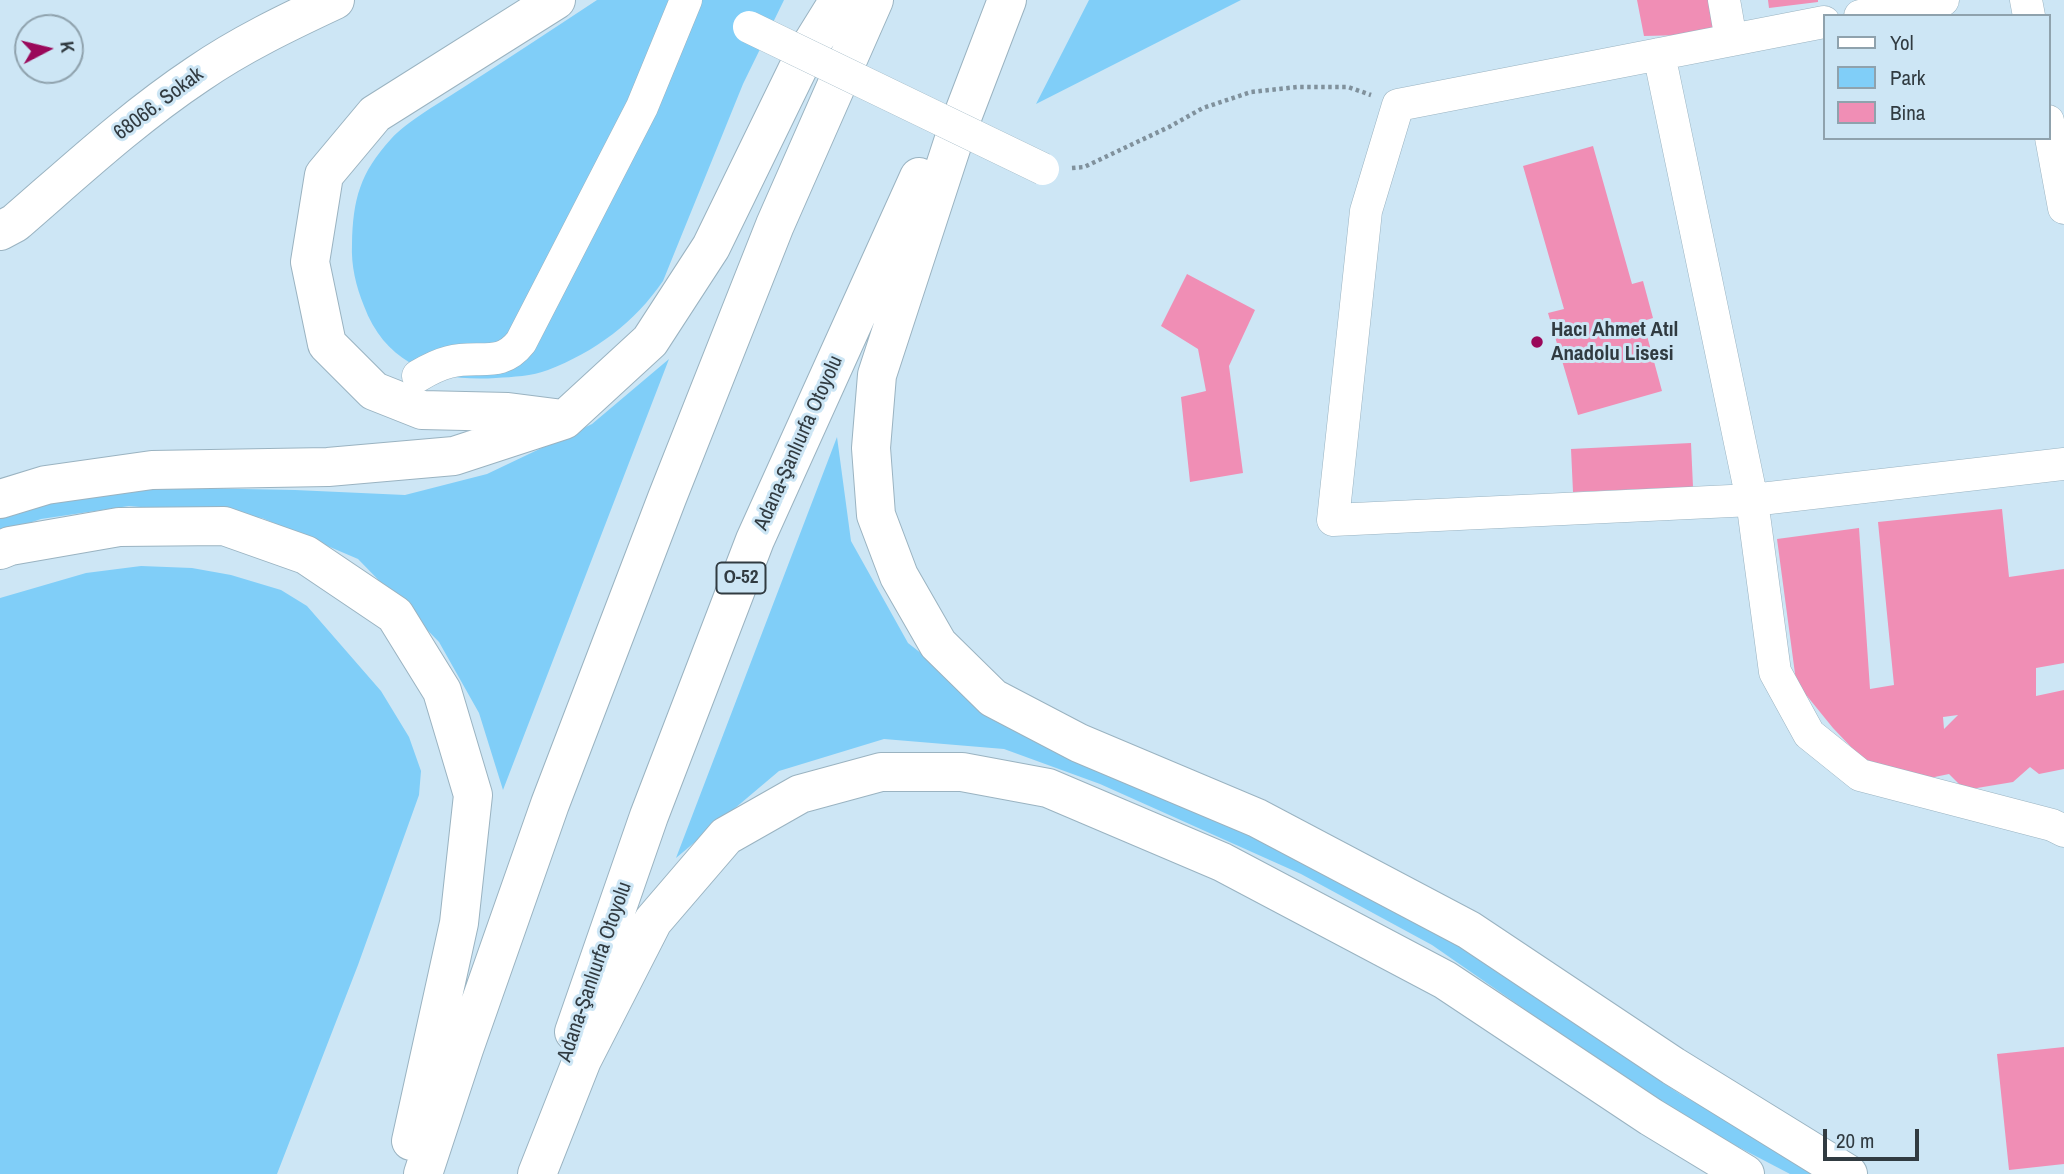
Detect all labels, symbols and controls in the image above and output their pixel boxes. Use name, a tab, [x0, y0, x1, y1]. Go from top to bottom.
north arrow	[14, 14, 84, 84]
legend	[1822, 14, 2050, 140]
text: Yol	[1890, 28, 1914, 57]
text: K	[54, 40, 81, 54]
street label: 68066. Sokak	[109, 62, 209, 146]
text: Park	[1890, 63, 1925, 92]
text: Bina	[1890, 98, 1925, 127]
place label: Hacı Ahmet Atıl Anadolu Lisesi	[1551, 317, 1678, 367]
marker: Hacı Ahmet Atıl Anadolu Lisesi	[1529, 334, 1545, 350]
street label: Adana-Şanlıurfa Otoyolu	[749, 352, 849, 534]
road number: O-52	[716, 562, 766, 594]
street label: Adana-Şanlıurfa Otoyolu	[552, 879, 638, 1065]
scale bar	[1826, 1114, 1922, 1158]
text: 20 m	[1836, 1126, 1874, 1155]

